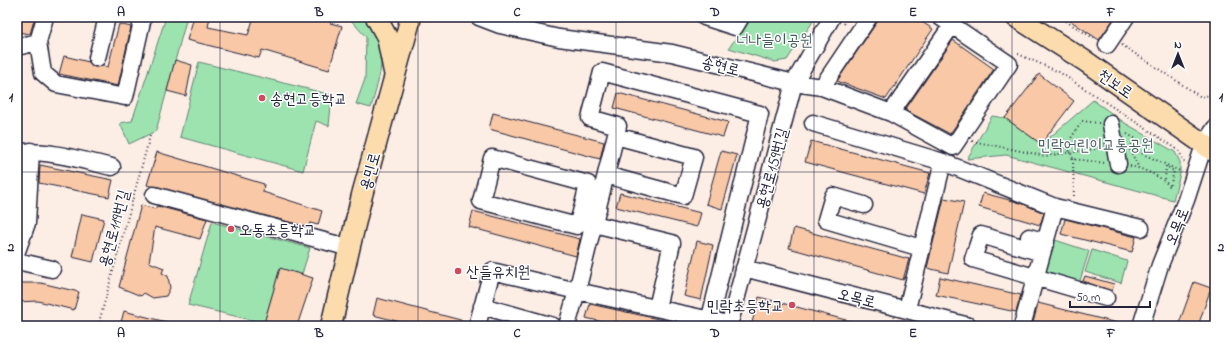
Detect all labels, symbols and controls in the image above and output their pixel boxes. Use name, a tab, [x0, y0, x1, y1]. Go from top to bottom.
text: A	[117, 3, 125, 22]
text: B	[314, 3, 324, 22]
text: C	[513, 3, 521, 22]
text: D	[709, 3, 720, 22]
text: E	[909, 3, 917, 22]
text: F	[1106, 3, 1116, 22]
park label: 너나들이공원	[735, 29, 813, 53]
north arrow	[1158, 34, 1198, 74]
text: N	[1174, 37, 1182, 53]
street label: 송현로	[699, 51, 742, 83]
street label: 천보로	[1092, 64, 1138, 106]
text: 1	[9, 88, 14, 107]
place label: 송현고등학교	[270, 88, 347, 112]
text: 1	[1219, 88, 1224, 107]
marker: 송현고등학교	[257, 93, 267, 103]
street label: 용현로159번길	[751, 125, 795, 212]
park label: 민락어린이교통공원	[1038, 134, 1154, 158]
street label: 용민로	[354, 150, 388, 193]
street label: 용현로119번길	[93, 187, 137, 270]
street label: 오목로	[1159, 204, 1196, 249]
place label: 오동초등학교	[239, 219, 316, 243]
marker: 오동초등학교	[226, 224, 236, 234]
text: 2	[7, 238, 15, 257]
text: 2	[1217, 238, 1225, 257]
place label: 산들유치원	[466, 261, 530, 285]
marker: 산들유치원	[453, 266, 463, 276]
street label: 오목로	[835, 283, 878, 315]
scale bar	[1070, 283, 1150, 309]
text: 50 m	[1076, 289, 1100, 307]
place label: 민락초등학교	[707, 295, 784, 319]
marker: 민락초등학교	[787, 300, 797, 310]
text: A	[117, 324, 125, 343]
text: B	[314, 324, 324, 343]
text: C	[513, 324, 521, 343]
text: D	[709, 324, 720, 343]
text: E	[909, 324, 917, 343]
text: F	[1106, 324, 1116, 343]

